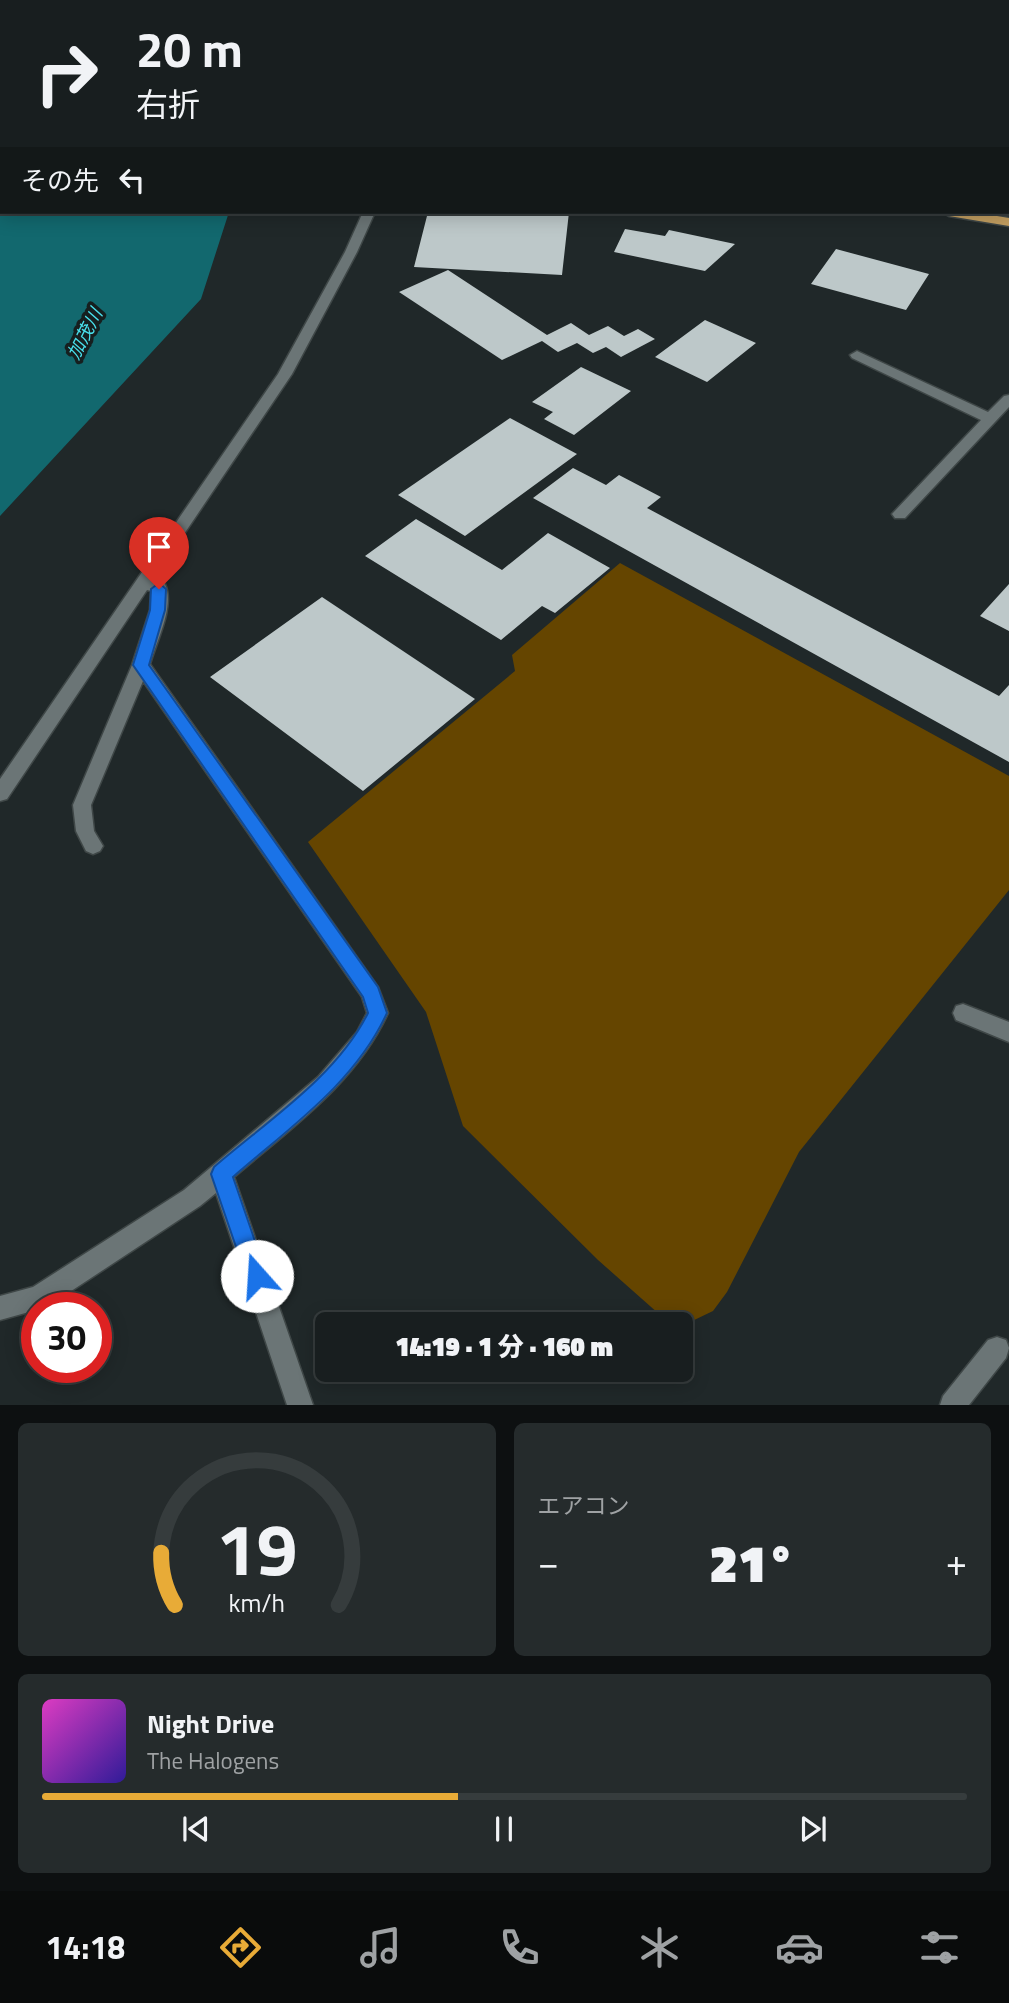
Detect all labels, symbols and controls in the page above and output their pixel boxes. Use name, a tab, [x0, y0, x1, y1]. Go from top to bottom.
text: 20 m	[136, 11, 243, 86]
icon: right	[21, 28, 112, 119]
text: 右折	[136, 80, 200, 128]
text: その先	[21, 161, 99, 200]
icon: left	[113, 161, 151, 199]
water label: 加茂川	[60, 302, 110, 364]
pin	[129, 517, 189, 589]
icon: arrive	[140, 528, 178, 566]
position arrow	[220, 1239, 294, 1313]
speed limit sign: 30	[21, 1292, 112, 1383]
text: 14:19 · 1 分 · 160 m	[395, 1327, 613, 1366]
text: エアコン	[538, 1488, 630, 1523]
text: 19	[216, 1494, 298, 1604]
text: 21°	[709, 1523, 795, 1602]
text: −	[538, 1533, 559, 1591]
text: +	[946, 1533, 967, 1591]
text: km/h	[228, 1584, 285, 1622]
text: Night Drive	[147, 1704, 274, 1743]
text: The Halogens	[147, 1743, 279, 1778]
icon: previous	[177, 1810, 215, 1848]
icon: pause	[485, 1810, 523, 1848]
icon: next	[794, 1810, 832, 1848]
text: 14:18	[45, 1923, 125, 1971]
icon: directions	[216, 1923, 265, 1972]
icon: music	[356, 1923, 405, 1972]
icon: phone	[495, 1923, 544, 1972]
icon: climate	[635, 1923, 684, 1972]
icon: car	[775, 1923, 824, 1972]
icon: filters	[915, 1923, 964, 1972]

